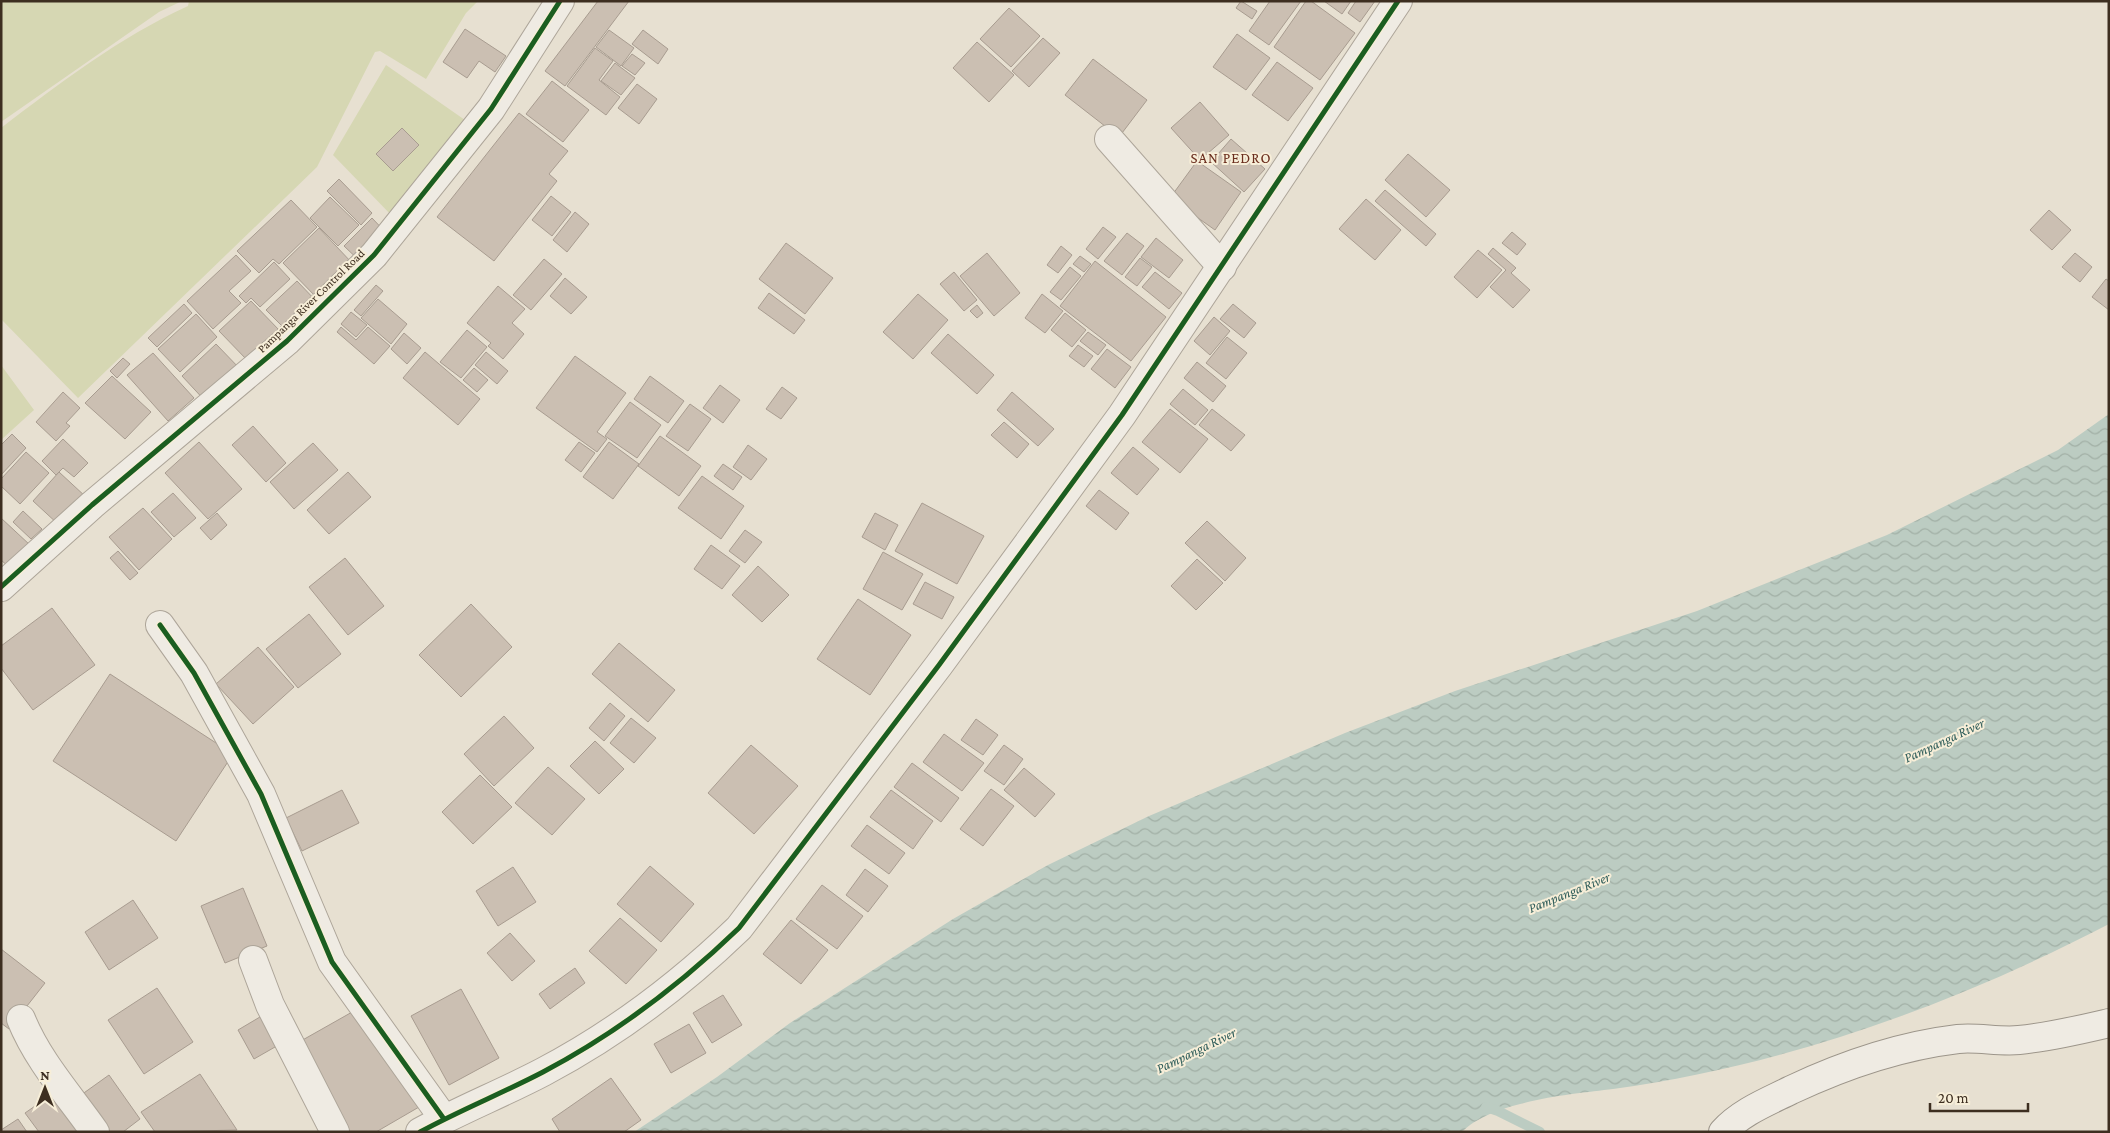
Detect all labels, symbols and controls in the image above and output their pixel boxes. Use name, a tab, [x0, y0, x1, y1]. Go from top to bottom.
district label: SAN PEDRO	[1190, 150, 1272, 166]
street label: Pampanga River Control Road	[255, 246, 368, 356]
water label: Pampanga River	[1901, 714, 1988, 766]
water label: Pampanga River	[1526, 868, 1613, 916]
water label: Pampanga River	[1154, 1023, 1239, 1076]
north arrow	[20, 1063, 70, 1113]
text: N	[40, 1067, 50, 1083]
scale bar	[1930, 1080, 2028, 1112]
text: 20 m	[1938, 1090, 1969, 1106]

